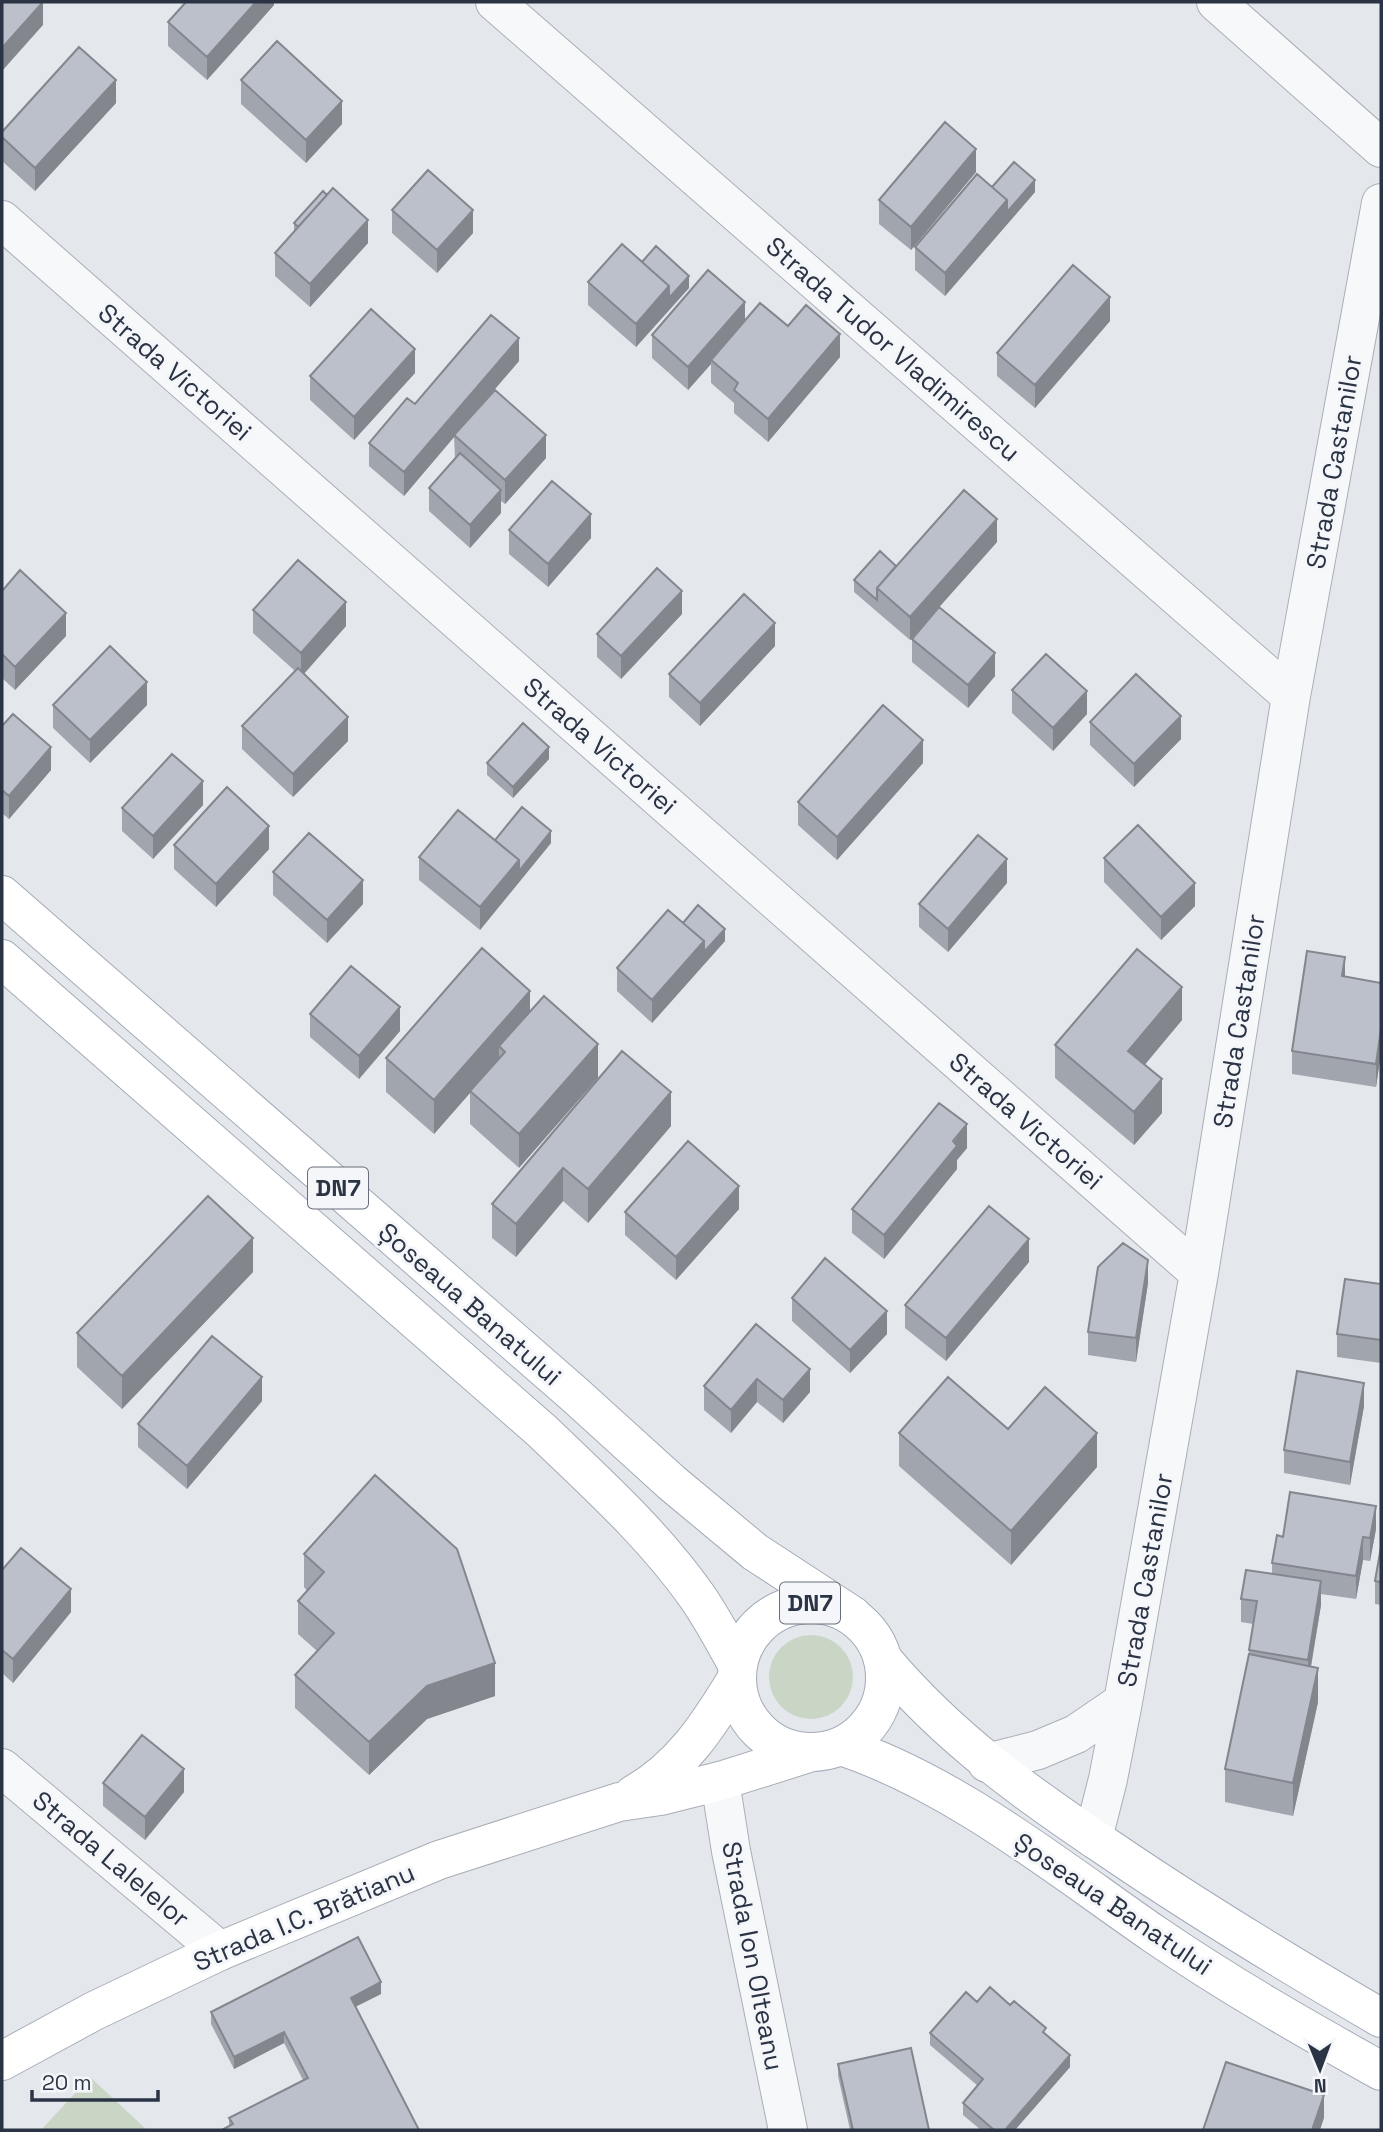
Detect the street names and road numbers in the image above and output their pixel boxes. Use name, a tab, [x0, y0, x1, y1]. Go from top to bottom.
street label: Strada Tudor Vladimirescu	[759, 229, 1027, 469]
street label: Strada Victoriei	[91, 296, 259, 448]
street label: Strada Castanilor	[1298, 352, 1370, 572]
street label: Strada Victoriei	[516, 670, 684, 822]
street label: Strada Castanilor	[1205, 911, 1273, 1131]
street label: Strada Victoriei	[942, 1045, 1110, 1197]
road number: DN7	[308, 1168, 368, 1208]
street label: Șoseaua Banatului	[371, 1215, 569, 1393]
street label: Strada Castanilor	[1109, 1470, 1181, 1690]
road number: DN7	[780, 1582, 840, 1624]
street label: Strada Lalelelor	[25, 1783, 197, 1935]
street label: Șoseaua Banatului	[1007, 1825, 1219, 1983]
street label: Strada Ion Olteanu	[714, 1839, 792, 2073]
street label: Strada I.C. Brătianu	[188, 1855, 420, 1979]

